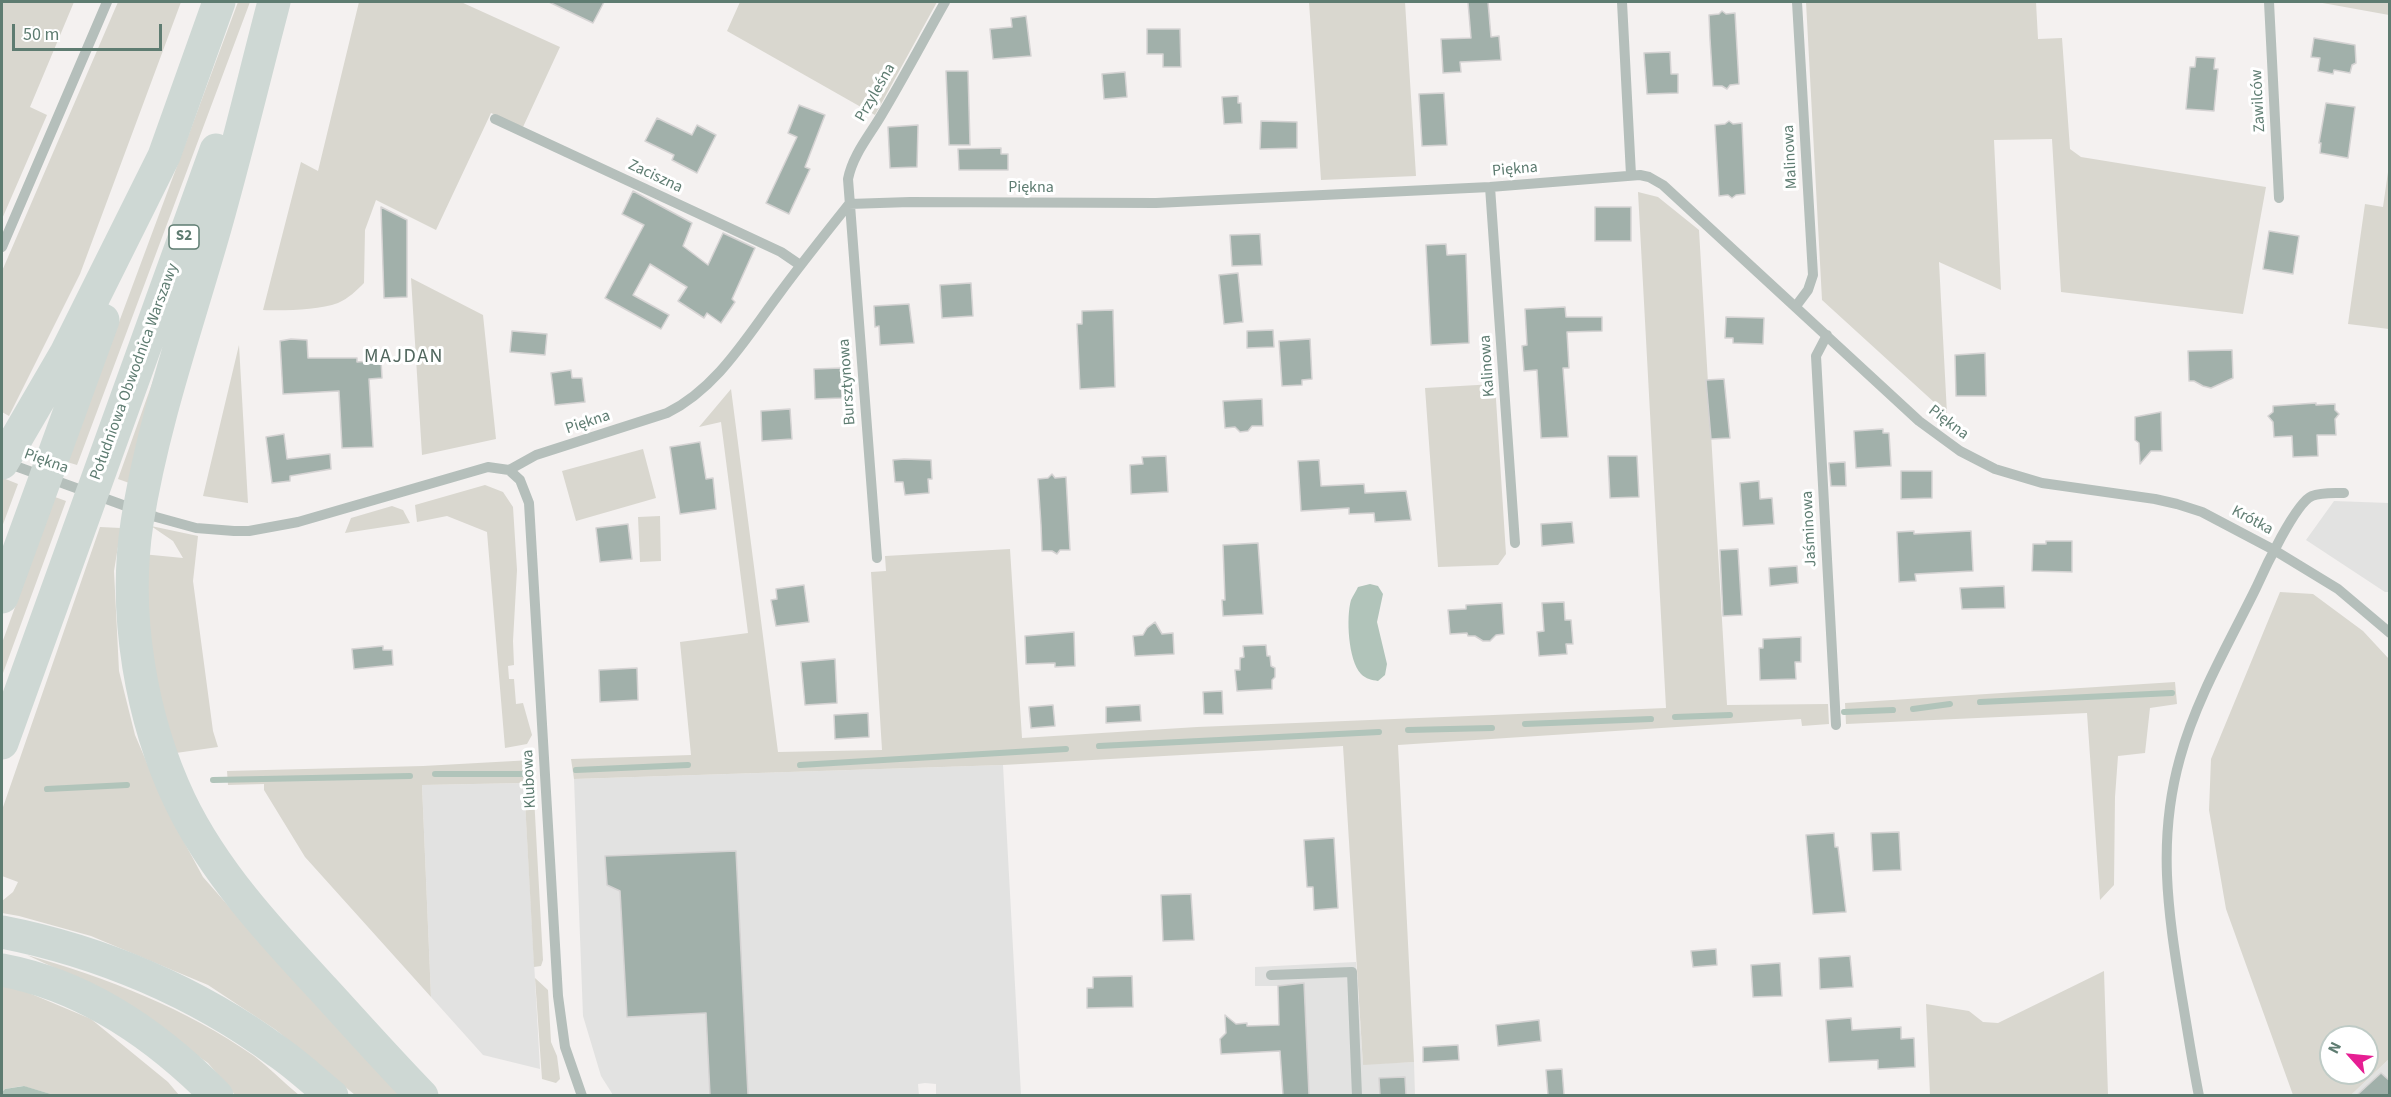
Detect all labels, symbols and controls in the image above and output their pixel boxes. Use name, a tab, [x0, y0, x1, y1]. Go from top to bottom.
scale bar	[15, 12, 165, 50]
text: 50 m	[23, 22, 59, 47]
street label: Przyleśna	[852, 60, 900, 126]
street label: Zawilców	[2248, 69, 2270, 133]
street label: Malinowa	[1780, 124, 1802, 190]
street label: Zaciszna	[625, 156, 685, 198]
street label: Piękna	[1491, 158, 1539, 182]
street label: Piękna	[1008, 178, 1054, 198]
road number: S2	[169, 225, 199, 249]
street label: Południowa Obwodnica Warszawy	[87, 261, 183, 483]
street label: Kalinowa	[1476, 334, 1500, 398]
street label: Bursztynowa	[835, 338, 861, 426]
district label: MAJDAN	[364, 346, 444, 370]
street label: Piękna	[1924, 402, 1972, 444]
street label: Piękna	[563, 407, 613, 439]
street label: Piękna	[21, 445, 71, 479]
street label: Jaśminowa	[1798, 490, 1822, 568]
street label: Krótka	[2228, 502, 2276, 540]
street label: Klubowa	[519, 749, 541, 809]
north arrow	[2319, 1025, 2379, 1085]
text: N	[2323, 1038, 2347, 1057]

